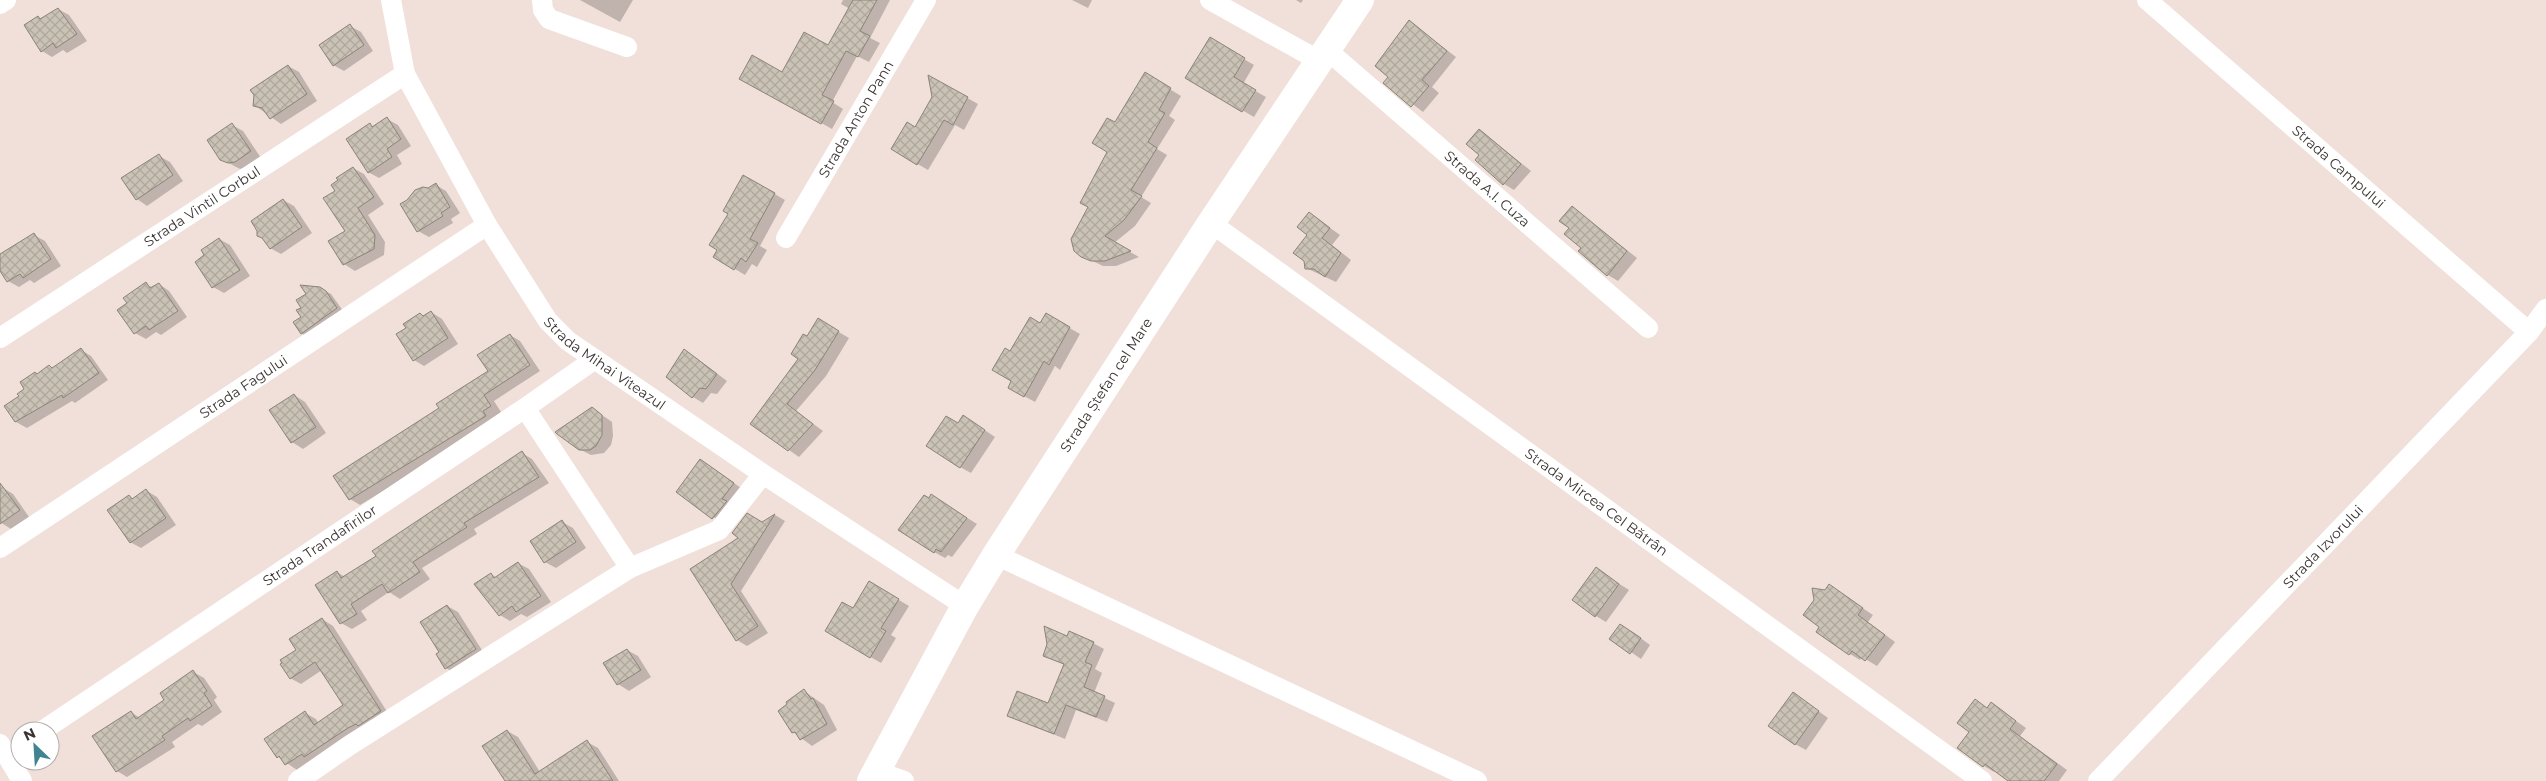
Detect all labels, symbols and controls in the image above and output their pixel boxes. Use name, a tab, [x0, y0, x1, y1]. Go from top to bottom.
street label: Strada Anton Pann	[815, 57, 897, 181]
street label: Strada Campului	[2288, 121, 2389, 212]
street label: Strada A.I. Cuza	[1441, 147, 1534, 231]
street label: Strada Vintil Corbul	[140, 162, 264, 251]
street label: Strada Mihai Viteazul	[540, 313, 669, 414]
street label: Strada Ștefan cel Mare	[1056, 314, 1156, 456]
street label: Strada Fagului	[196, 351, 291, 422]
street label: Strada Mircea Cel Bătrân	[1521, 444, 1672, 560]
street label: Strada Trandafirilor	[259, 501, 380, 590]
street label: Strada Izvorului	[2279, 501, 2367, 592]
north arrow	[10, 721, 60, 771]
text: N	[21, 724, 38, 745]

